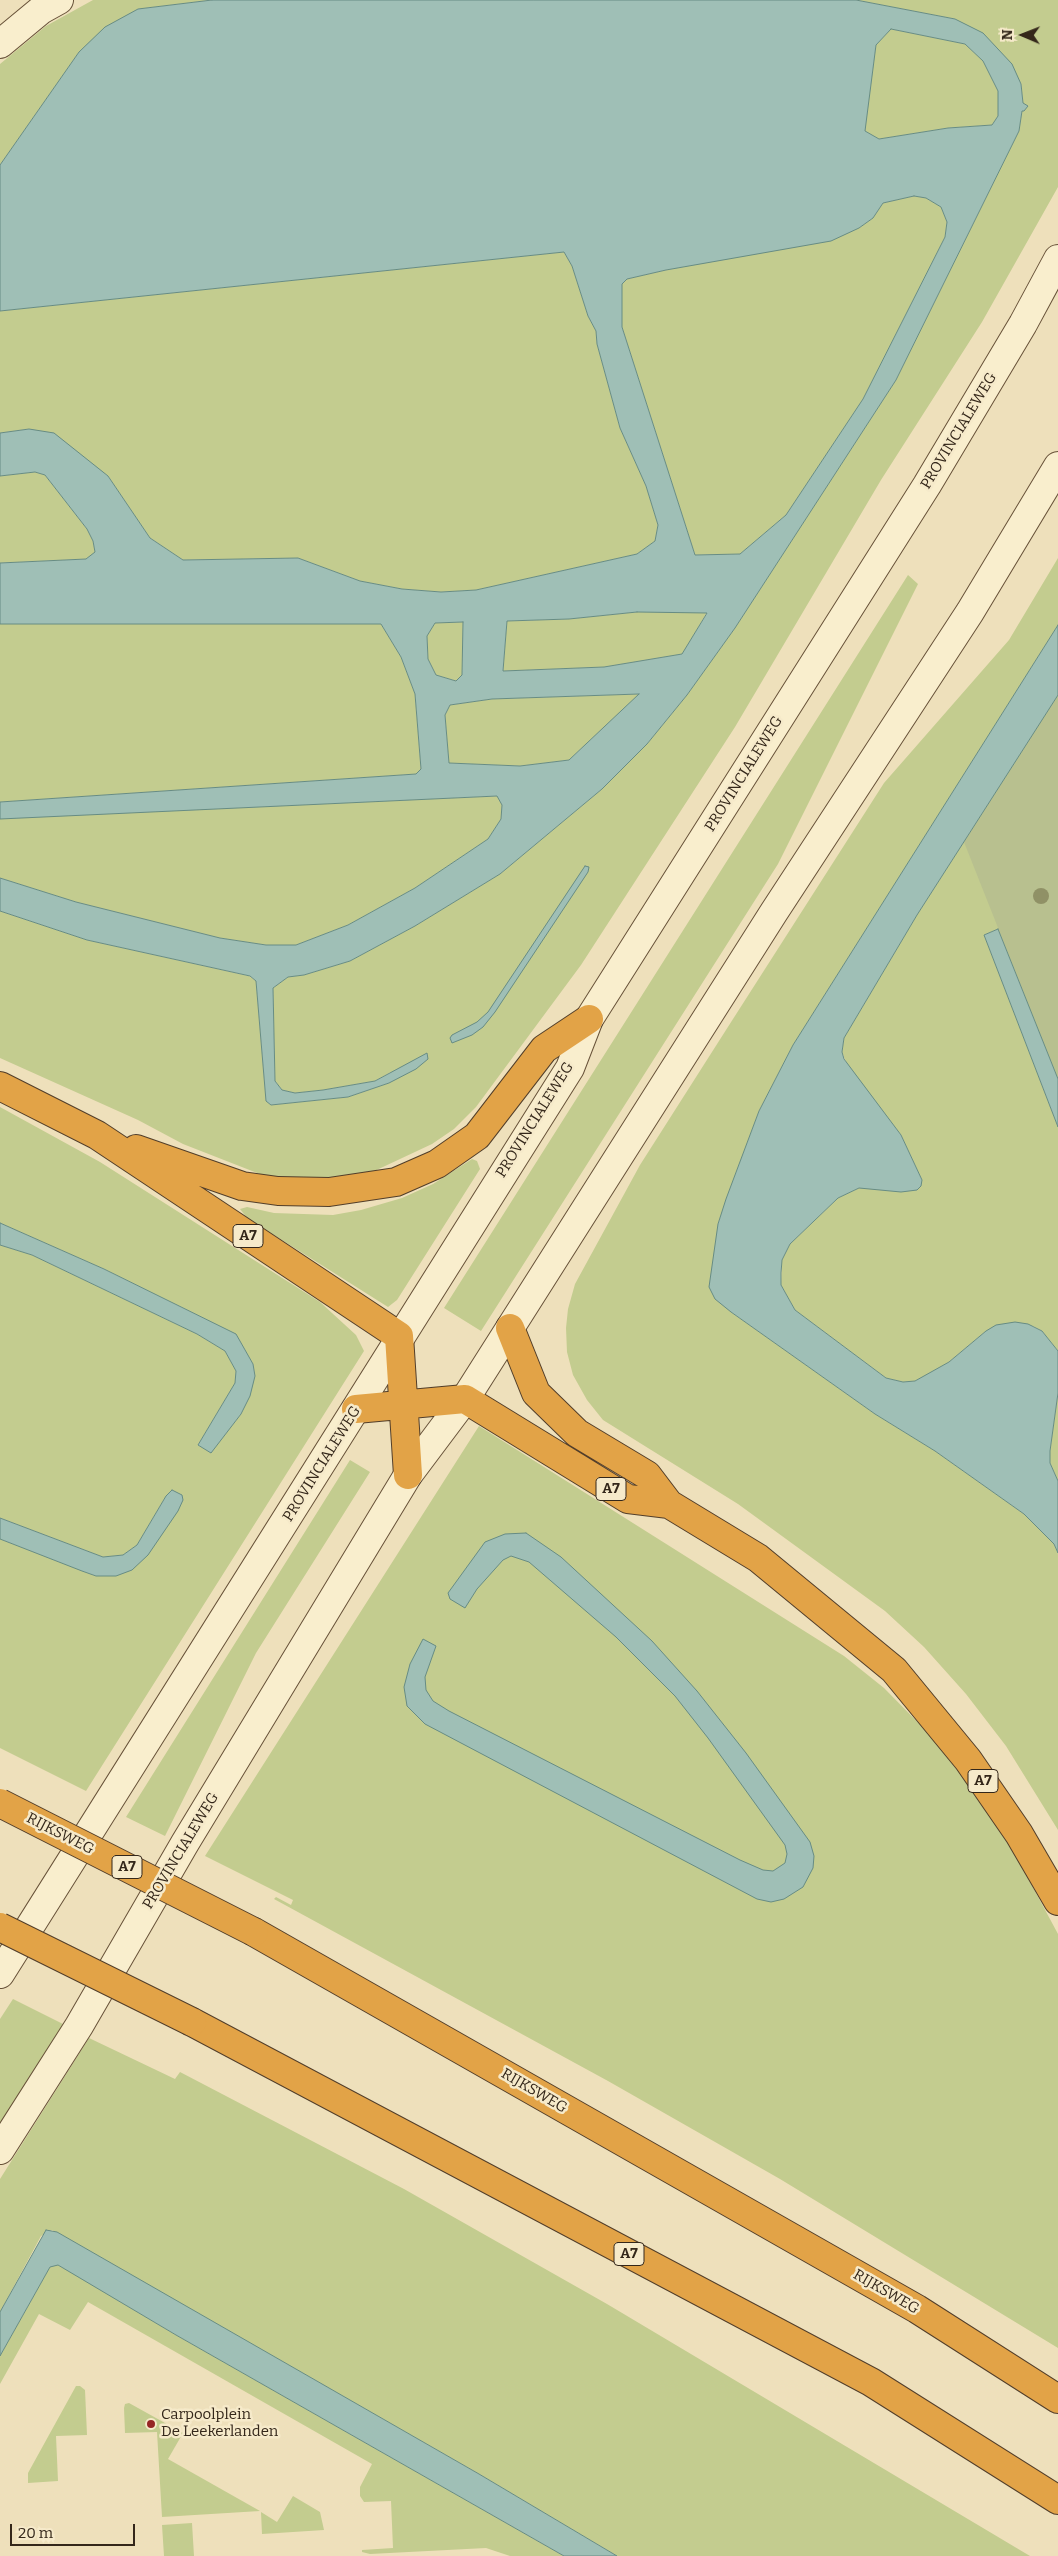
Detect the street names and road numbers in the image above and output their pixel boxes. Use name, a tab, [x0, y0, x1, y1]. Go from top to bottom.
street label: PROVINCIALEWEG	[917, 370, 1001, 492]
street label: PROVINCIALEWEG	[701, 713, 787, 835]
street label: PROVINCIALEWEG	[492, 1059, 578, 1181]
road number: A7	[233, 1224, 263, 1248]
street label: PROVINCIALEWEG	[279, 1403, 365, 1525]
road number: A7	[596, 1478, 626, 1500]
road number: A7	[968, 1770, 998, 1792]
street label: PROVINCIALEWEG	[139, 1790, 223, 1912]
street label: RIJKSWEG	[23, 1809, 97, 1859]
road number: A7	[112, 1855, 142, 1878]
street label: RIJKSWEG	[498, 2065, 570, 2117]
road number: A7	[614, 2242, 644, 2266]
street label: RIJKSWEG	[850, 2266, 922, 2318]

